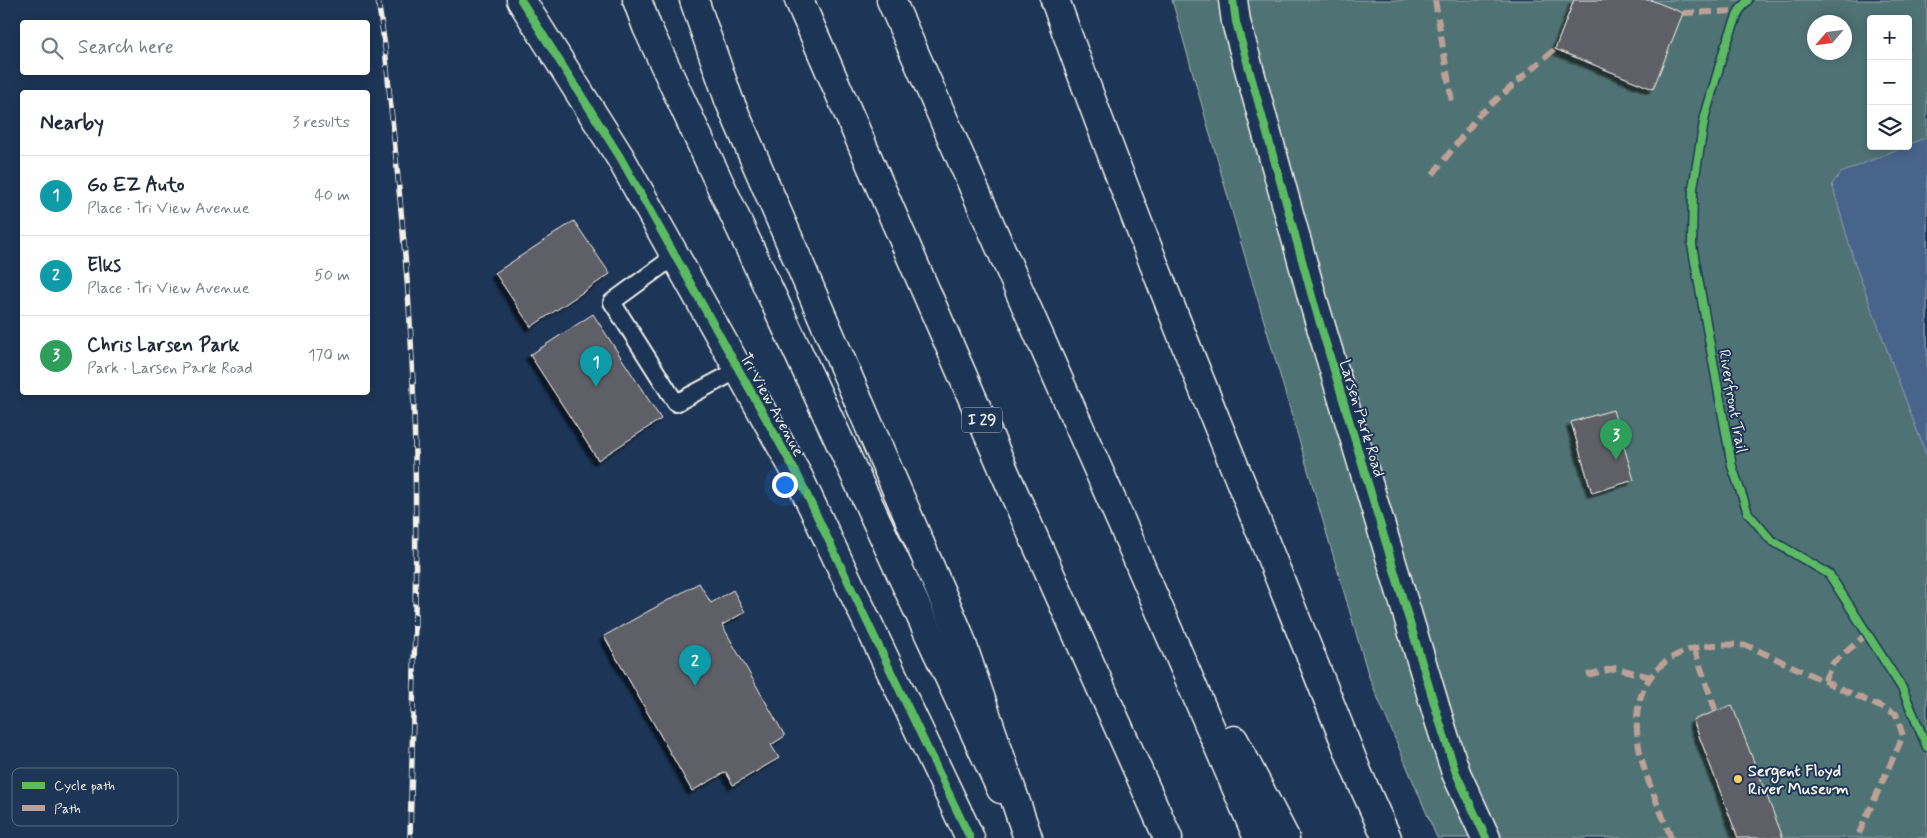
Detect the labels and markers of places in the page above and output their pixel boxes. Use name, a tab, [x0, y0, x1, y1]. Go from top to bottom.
pin: 1	[580, 346, 612, 387]
pin: 3	[1600, 419, 1632, 460]
pin: 2	[679, 645, 711, 686]
place label: Sergent Floyd River Museum	[1748, 761, 1849, 800]
marker: Sergent Floyd River Museum	[1732, 773, 1744, 785]

